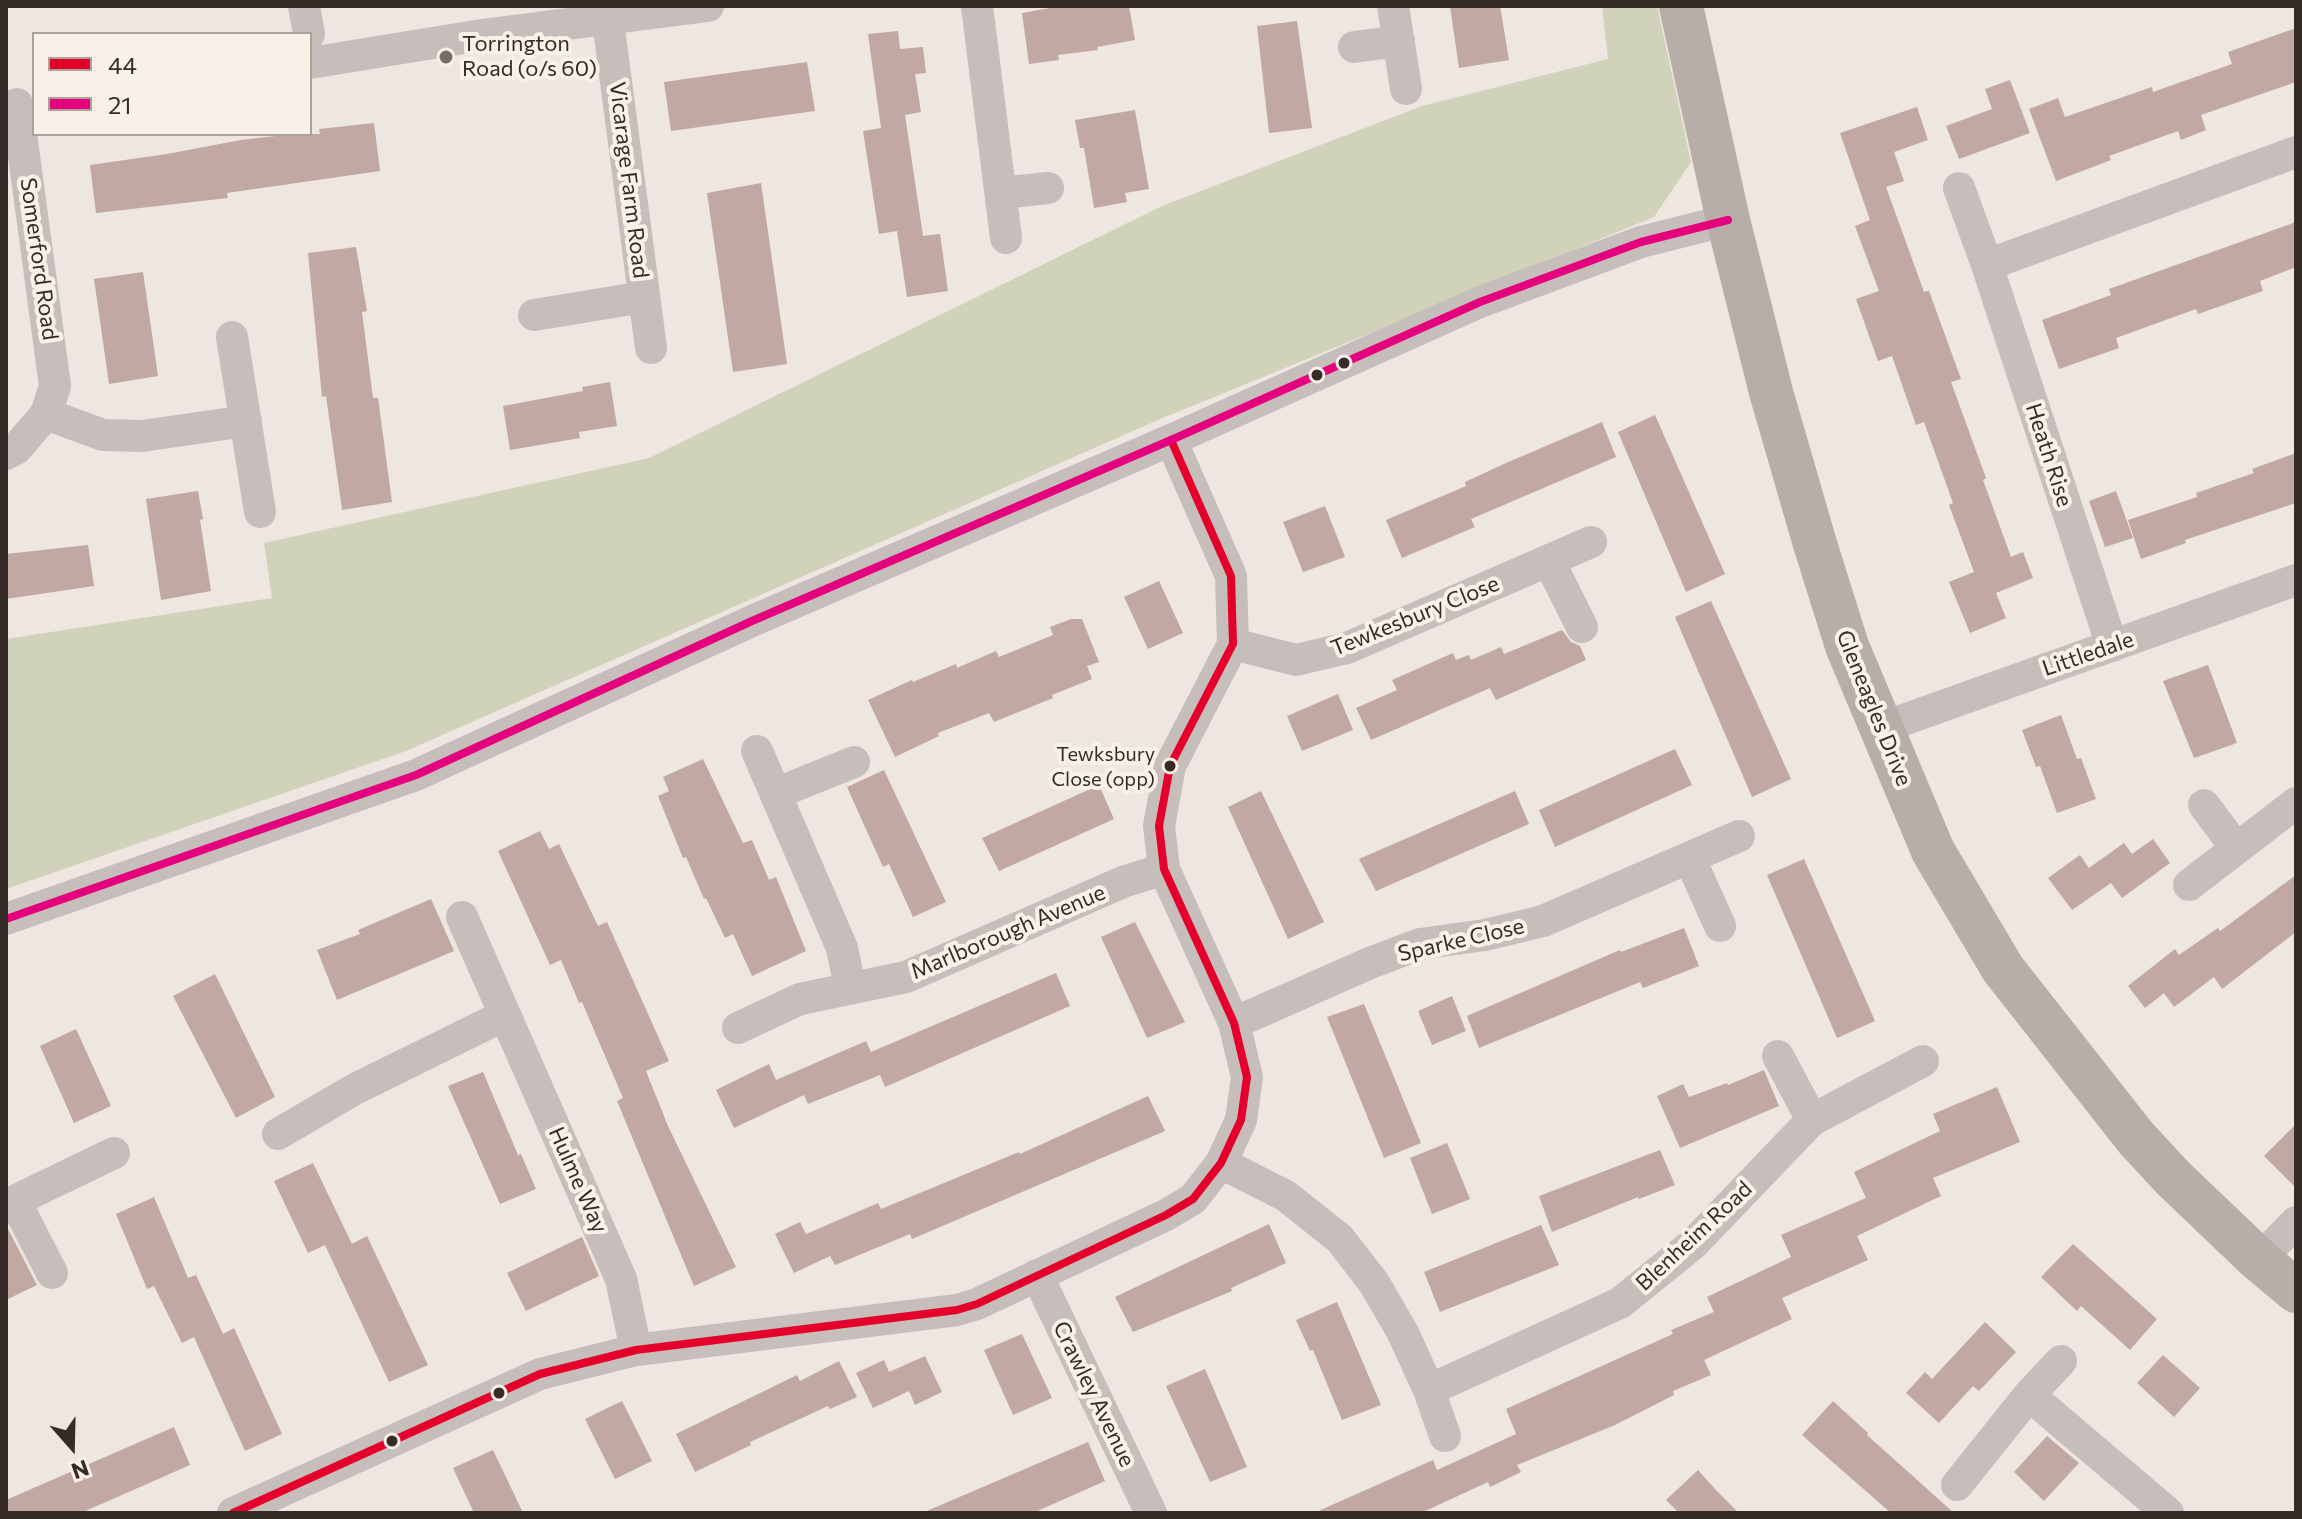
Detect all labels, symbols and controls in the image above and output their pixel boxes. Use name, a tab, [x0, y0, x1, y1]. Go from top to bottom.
place label: Torrington Road (o/s 60)	[462, 31, 597, 82]
legend	[32, 32, 312, 136]
marker: Torrington Road (o/s 60)	[437, 48, 455, 66]
text: 44	[108, 50, 137, 79]
street label: Vicarage Farm Road	[604, 80, 654, 280]
text: 21	[108, 90, 132, 119]
street label: Somerford Road	[15, 176, 63, 342]
unlabelled marker	[1336, 355, 1352, 371]
unlabelled marker	[1309, 367, 1325, 383]
street label: Heath Rise	[2020, 400, 2078, 510]
street label: Tewkesbury Close	[1327, 570, 1503, 662]
street label: Gleneagles Drive	[1831, 626, 1917, 790]
street label: Littledale	[2039, 626, 2137, 682]
place label: Tewksbury Close (opp)	[1051, 742, 1155, 789]
marker: Tewksbury Close (opp)	[1162, 758, 1178, 774]
street label: Marlborough Avenue	[907, 879, 1109, 985]
street label: Sparke Close	[1395, 913, 1527, 967]
street label: Hulme Way	[543, 1123, 613, 1237]
street label: Blenheim Road	[1631, 1176, 1757, 1296]
street label: Crawley Avenue	[1047, 1317, 1141, 1471]
unlabelled marker	[491, 1385, 507, 1401]
north arrow	[32, 1407, 112, 1487]
unlabelled marker	[384, 1433, 400, 1449]
text: N	[68, 1455, 93, 1486]

